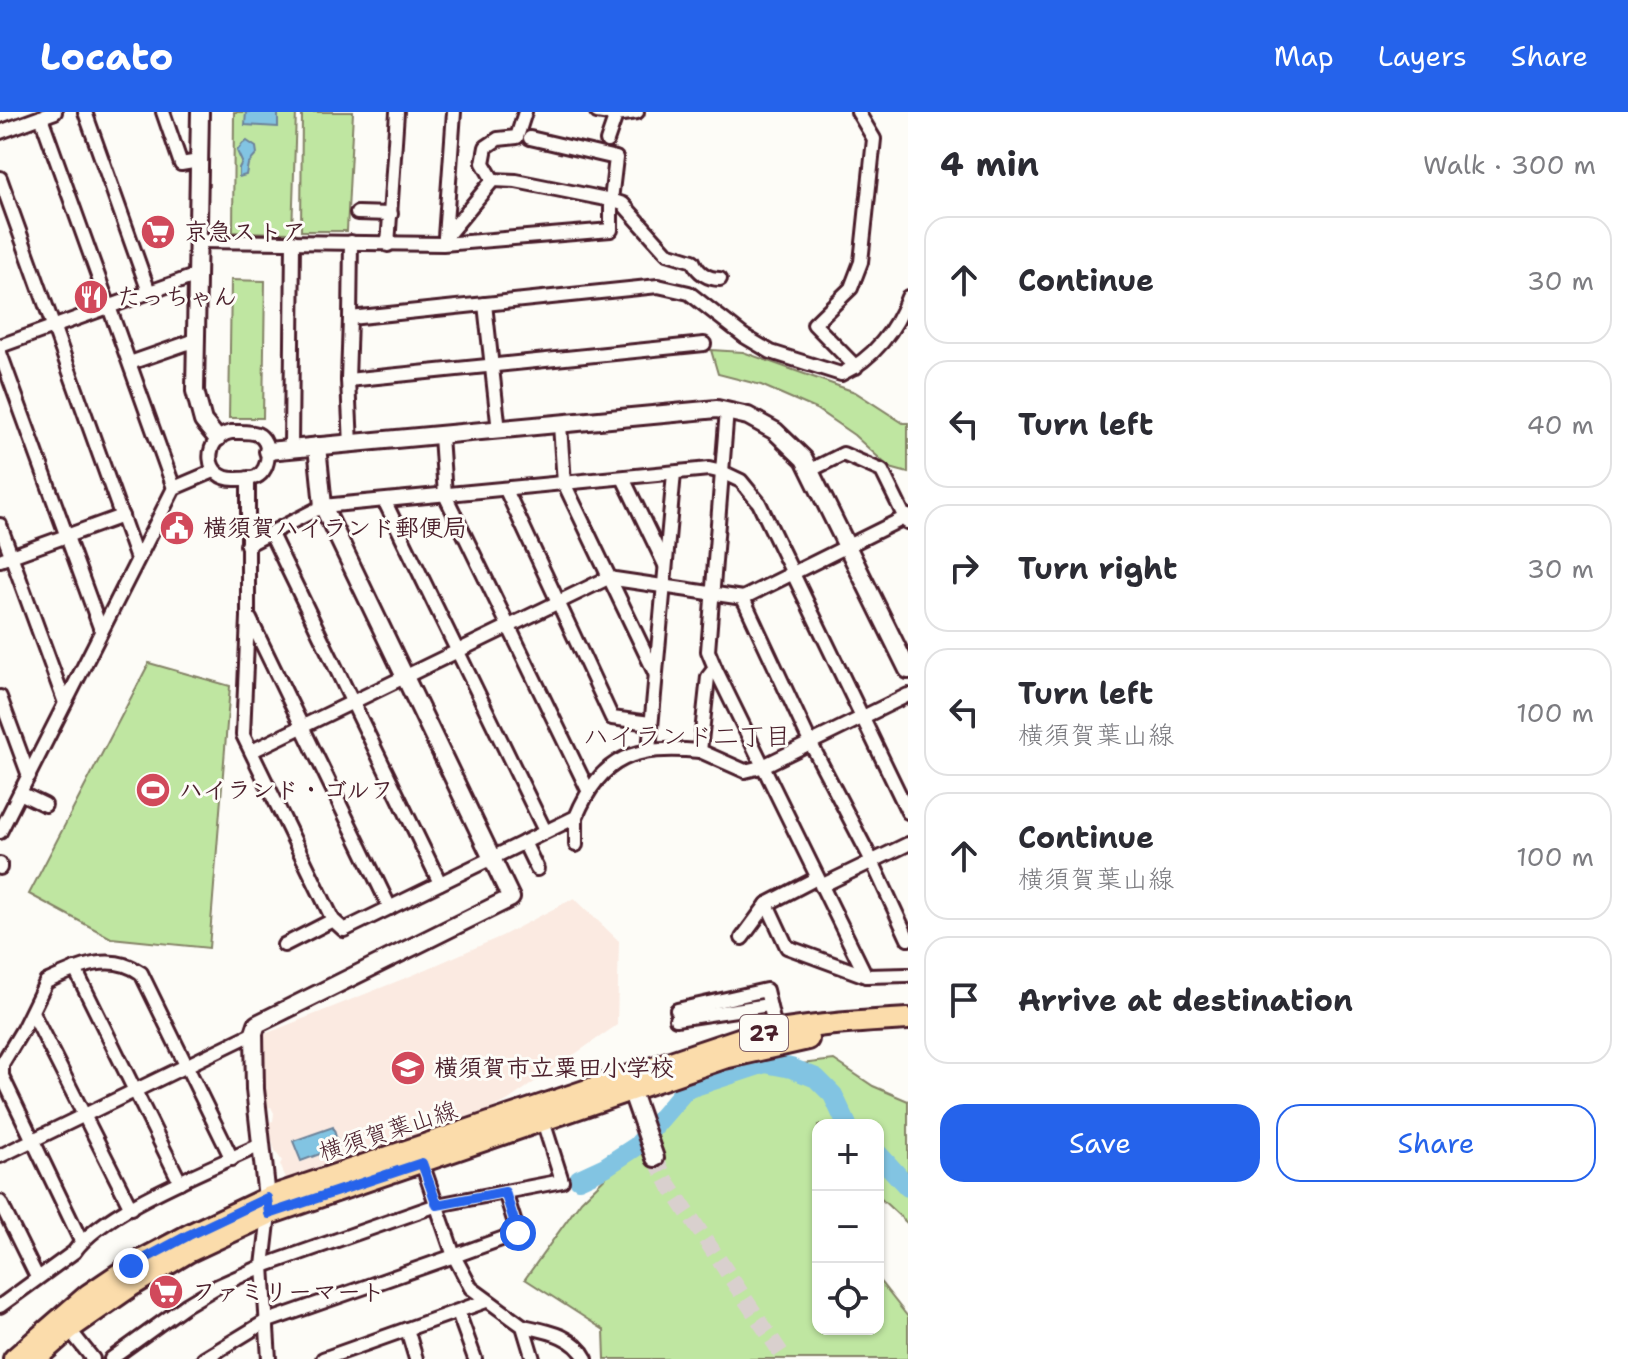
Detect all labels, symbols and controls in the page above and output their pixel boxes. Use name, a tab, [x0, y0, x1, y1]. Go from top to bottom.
text: Locato	[40, 31, 173, 82]
text: Map	[1274, 37, 1334, 75]
text: Layers	[1378, 37, 1467, 75]
text: Share	[1511, 37, 1588, 75]
text: 4 min	[940, 141, 1039, 187]
text: Walk · 300 m	[1423, 147, 1596, 182]
supermarket icon: 京急ストア	[139, 213, 177, 251]
place label: 京急ストア	[184, 216, 306, 248]
icon: ahead	[942, 258, 986, 302]
text: Continue	[1018, 260, 1154, 301]
text: 30 m	[1527, 263, 1594, 298]
restaurant icon: たっちゃん	[72, 278, 110, 316]
place label: たっちゃん	[117, 281, 237, 313]
icon: left	[942, 402, 986, 446]
text: Turn left	[1018, 404, 1153, 445]
text: 40 m	[1527, 407, 1594, 442]
public building icon: 横須賀ハイランド郵便局	[158, 509, 196, 547]
place label: 横須賀ハイランド郵便局	[203, 512, 467, 544]
icon: right	[942, 546, 986, 590]
text: Turn right	[1018, 548, 1177, 589]
text: 30 m	[1527, 551, 1594, 586]
text: Turn left	[1018, 673, 1153, 714]
icon: left	[942, 690, 986, 734]
text: 100 m	[1516, 695, 1594, 730]
text: 横須賀葉山線	[1018, 717, 1174, 752]
district label: ハイランド二丁目	[583, 718, 791, 753]
sports icon: ハイランド・ゴルフ	[134, 771, 172, 809]
place label: ハイランド・ゴルフ	[179, 774, 394, 806]
text: Continue	[1018, 817, 1154, 858]
icon: ahead	[942, 834, 986, 878]
text: 100 m	[1516, 839, 1594, 874]
text: 横須賀葉山線	[1018, 861, 1174, 896]
icon: arrive	[942, 978, 986, 1022]
text: Arrive at destination	[1018, 980, 1353, 1021]
road number: 27	[740, 1015, 788, 1051]
school or university icon: 横須賀市立粟田小学校	[389, 1049, 427, 1087]
place label: 横須賀市立粟田小学校	[434, 1052, 674, 1084]
street label: 横須賀葉山線	[315, 1094, 461, 1168]
button: Save	[940, 1104, 1260, 1182]
button: Share	[1276, 1104, 1596, 1182]
map controls	[812, 1119, 884, 1335]
button: +	[812, 1119, 884, 1191]
button: −	[812, 1191, 884, 1263]
route start	[500, 1215, 536, 1251]
route end	[113, 1248, 149, 1284]
button: locate	[812, 1263, 884, 1335]
supermarket icon: ファミリーマート	[147, 1273, 185, 1311]
place label: ファミリーマート	[192, 1276, 385, 1308]

